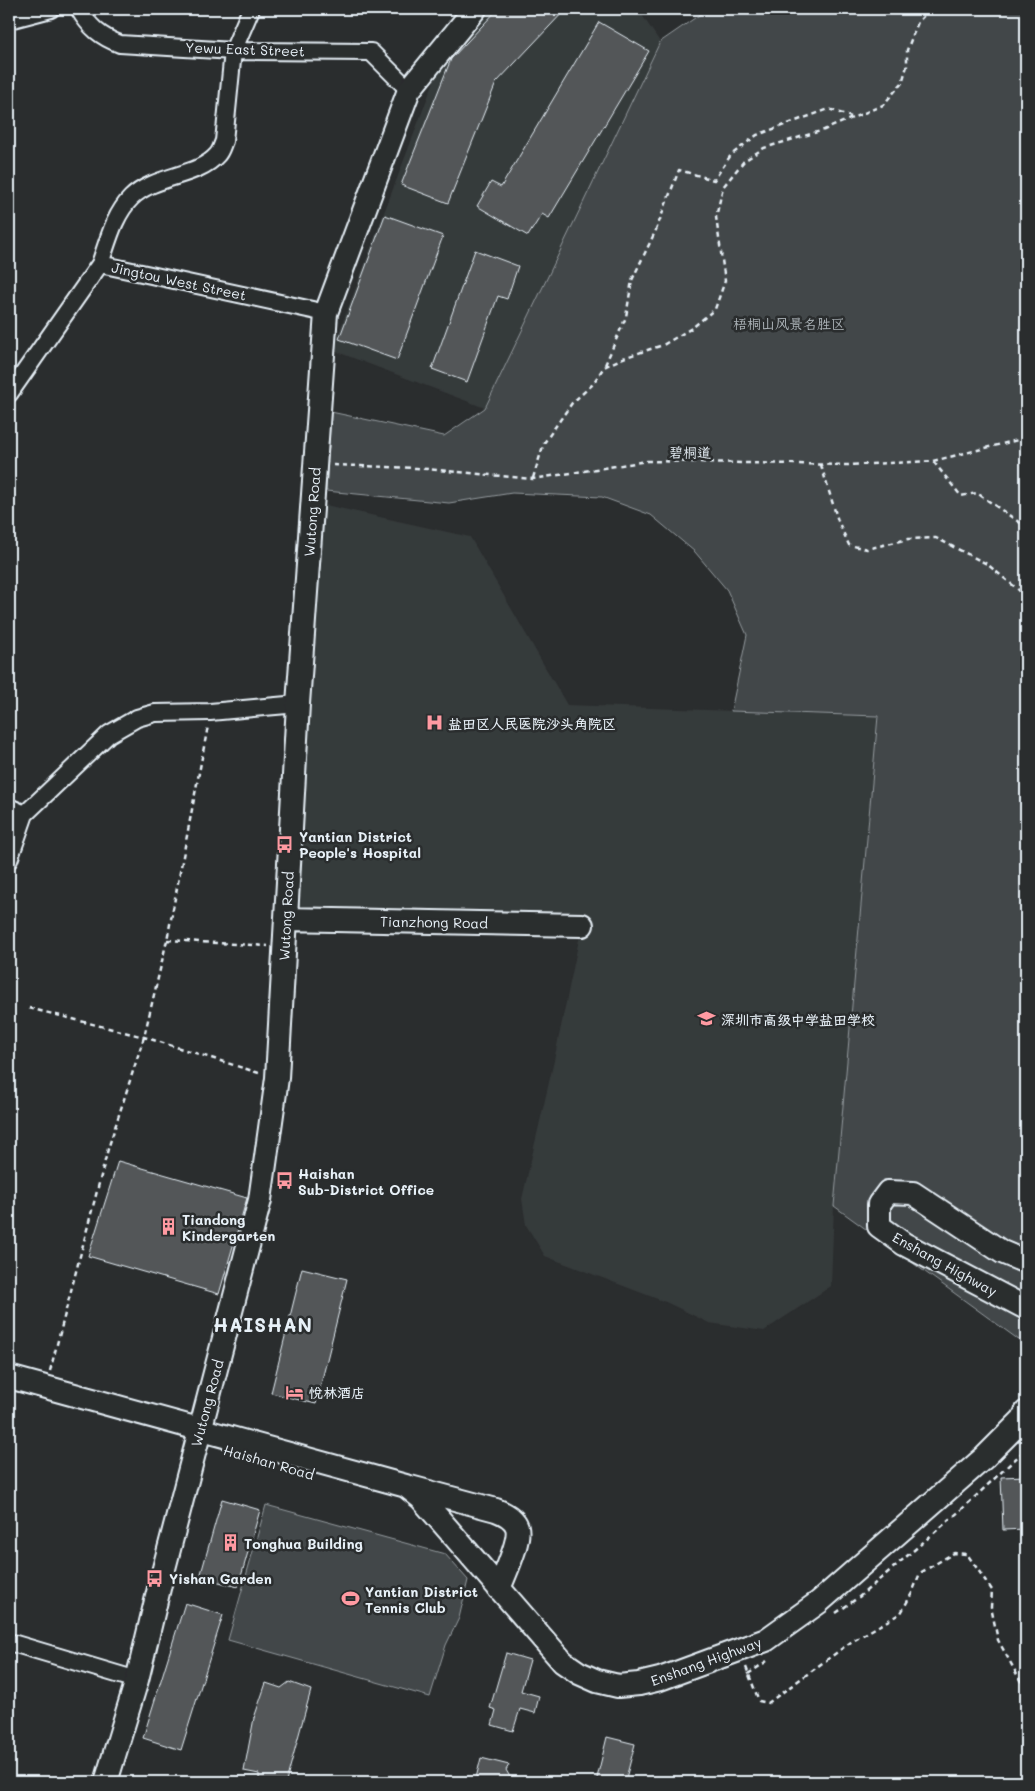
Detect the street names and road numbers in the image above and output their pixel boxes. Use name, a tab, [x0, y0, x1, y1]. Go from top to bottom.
street label: Yewu East Street	[185, 37, 305, 61]
street label: Jingtou West Street	[110, 257, 248, 305]
street label: 碧桐道	[669, 442, 711, 462]
street label: Wutong Road	[299, 467, 325, 557]
street label: Wutong Road	[274, 871, 298, 961]
street label: Tianzhong Road	[380, 912, 488, 932]
street label: Enshang Highway	[889, 1227, 1001, 1301]
street label: Wutong Road	[186, 1357, 228, 1449]
street label: Haishan Road	[221, 1440, 317, 1484]
street label: Enshang Highway	[648, 1632, 764, 1690]

